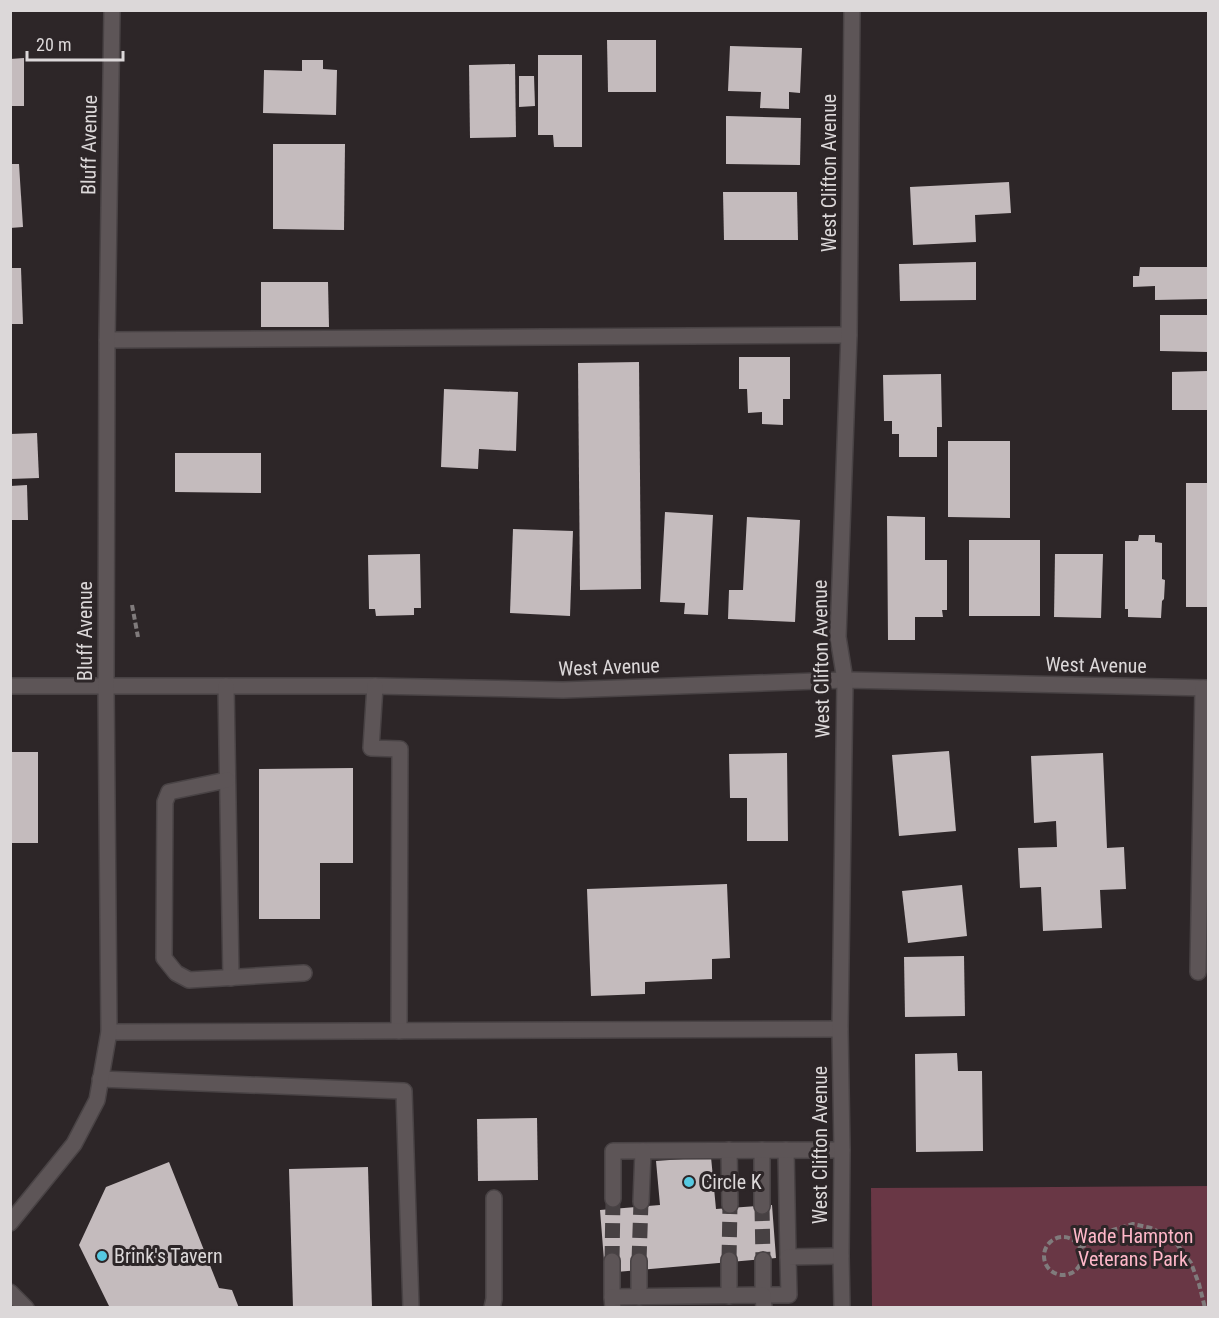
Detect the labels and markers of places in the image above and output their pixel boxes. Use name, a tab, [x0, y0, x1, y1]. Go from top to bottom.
place label: Circle K	[701, 1170, 762, 1194]
marker: Circle K	[682, 1175, 696, 1189]
place label: Brink's Tavern	[114, 1244, 223, 1268]
marker: Brink's Tavern	[95, 1249, 109, 1263]

